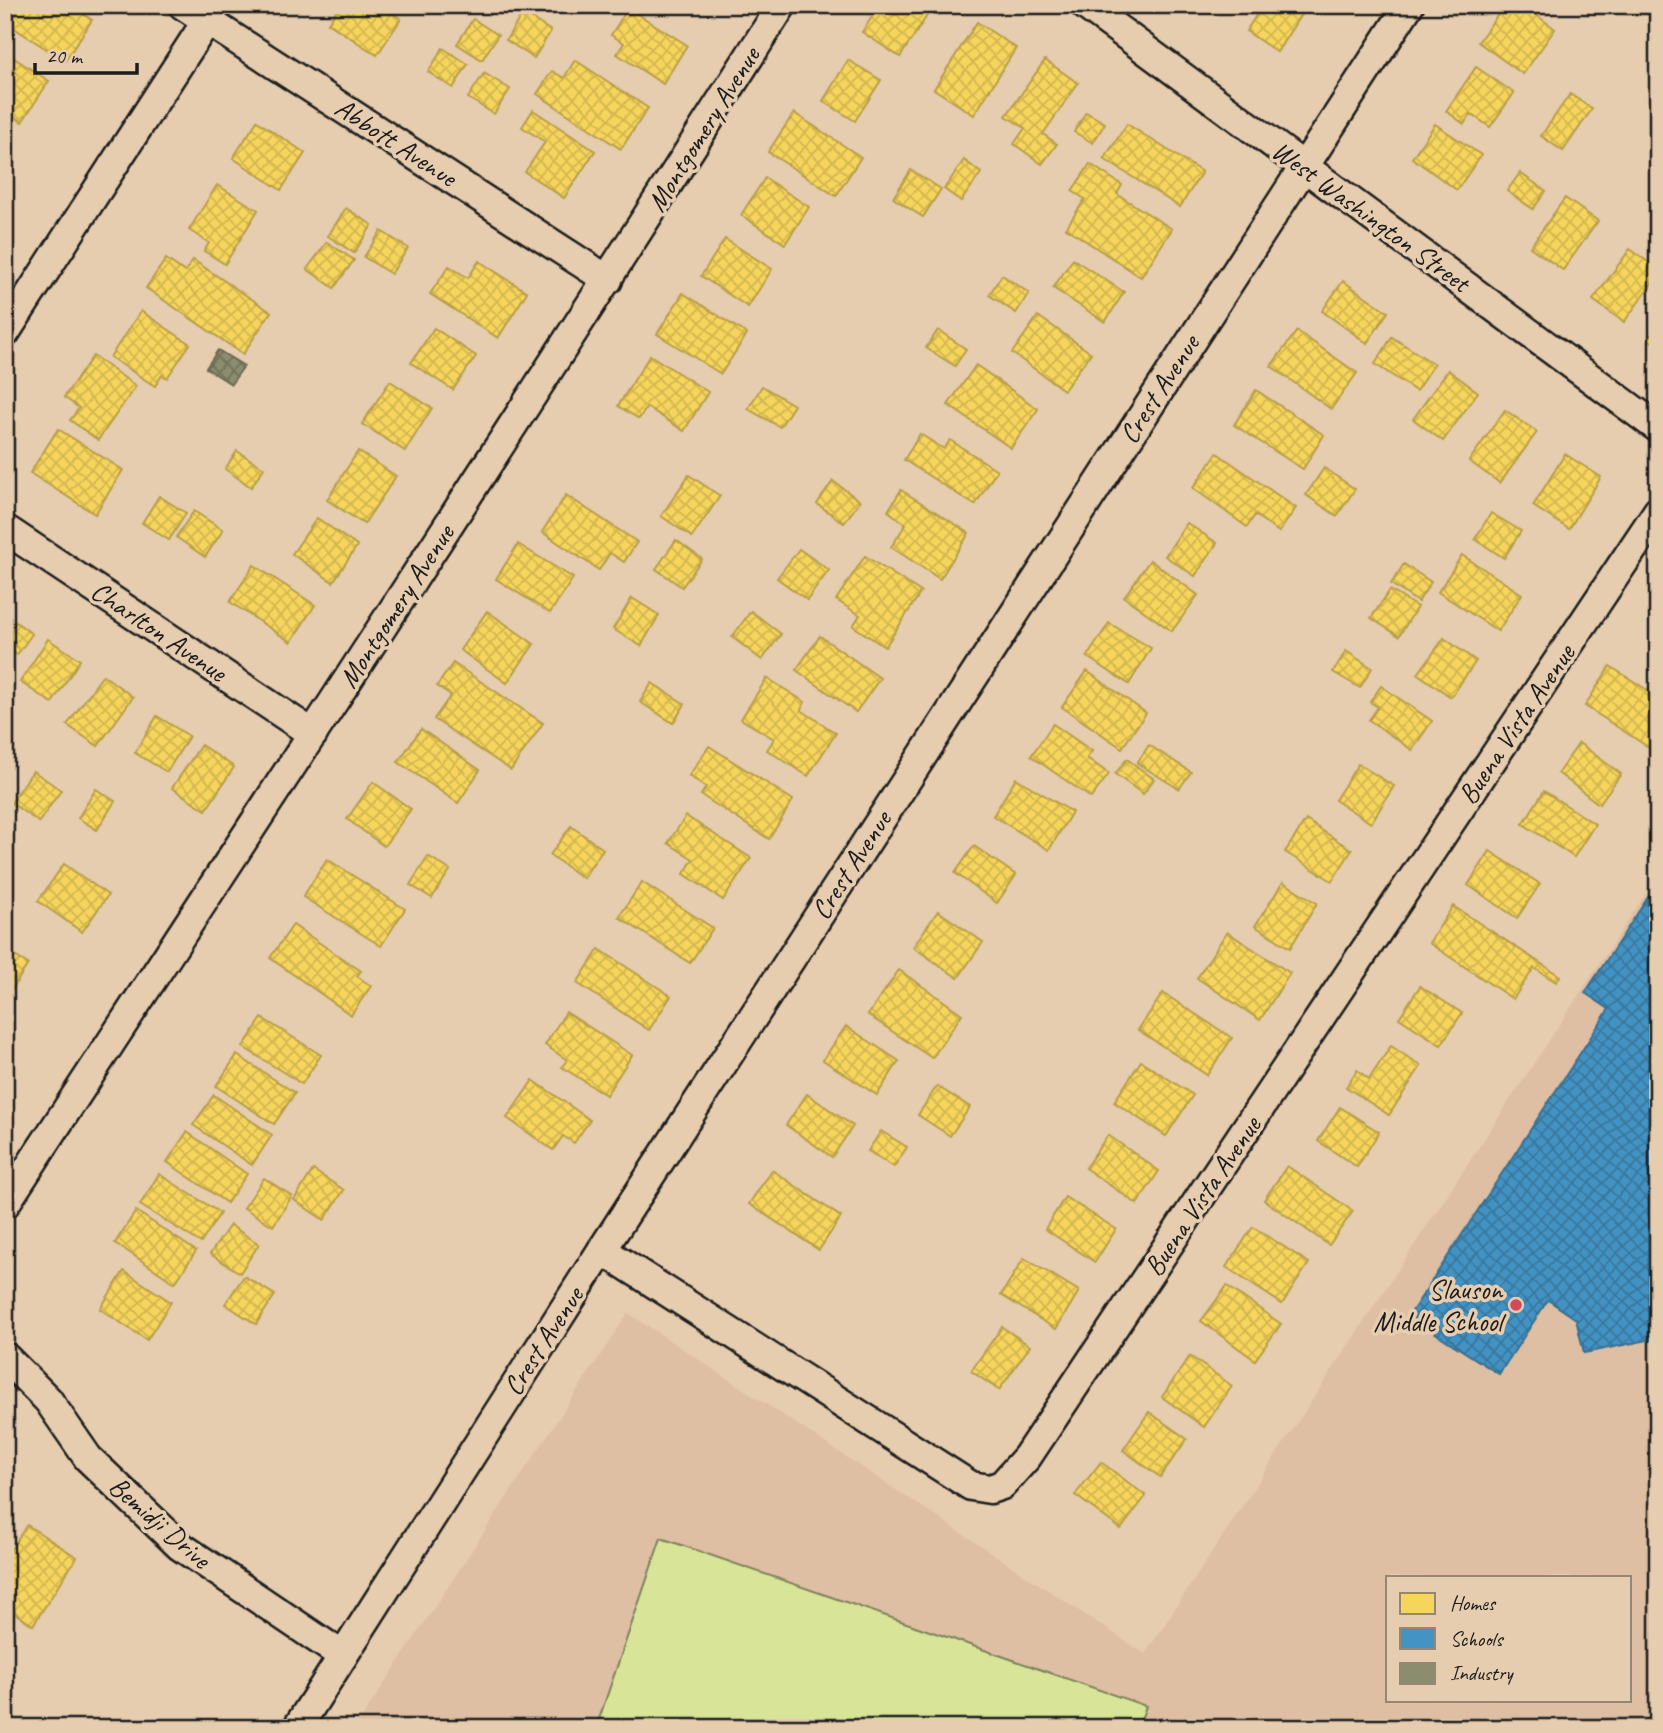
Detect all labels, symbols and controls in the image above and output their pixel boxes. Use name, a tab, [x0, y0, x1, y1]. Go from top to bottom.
scale bar	[35, 32, 136, 76]
street label: Montgomery Avenue	[639, 39, 768, 218]
text: 20 m	[46, 43, 84, 69]
street label: Abbott Avenue	[329, 90, 465, 195]
street label: West Washington Street	[1265, 133, 1479, 301]
street label: Crest Avenue	[1111, 327, 1208, 450]
street label: Montgomery Avenue	[330, 516, 463, 694]
street label: Charlton Avenue	[85, 573, 235, 690]
street label: Buena Vista Avenue	[1450, 636, 1583, 810]
street label: Crest Avenue	[803, 803, 900, 926]
street label: Buena Vista Avenue	[1136, 1108, 1269, 1282]
place label: Slauson Middle School	[1374, 1272, 1507, 1339]
street label: Crest Avenue	[495, 1279, 592, 1402]
marker: Slauson Middle School	[1508, 1297, 1524, 1313]
street label: Bemidji Drive	[102, 1468, 220, 1577]
legend	[1386, 1576, 1632, 1702]
text: Homes	[1450, 1590, 1497, 1616]
text: Schools	[1450, 1626, 1504, 1652]
text: Industry	[1450, 1660, 1514, 1686]

